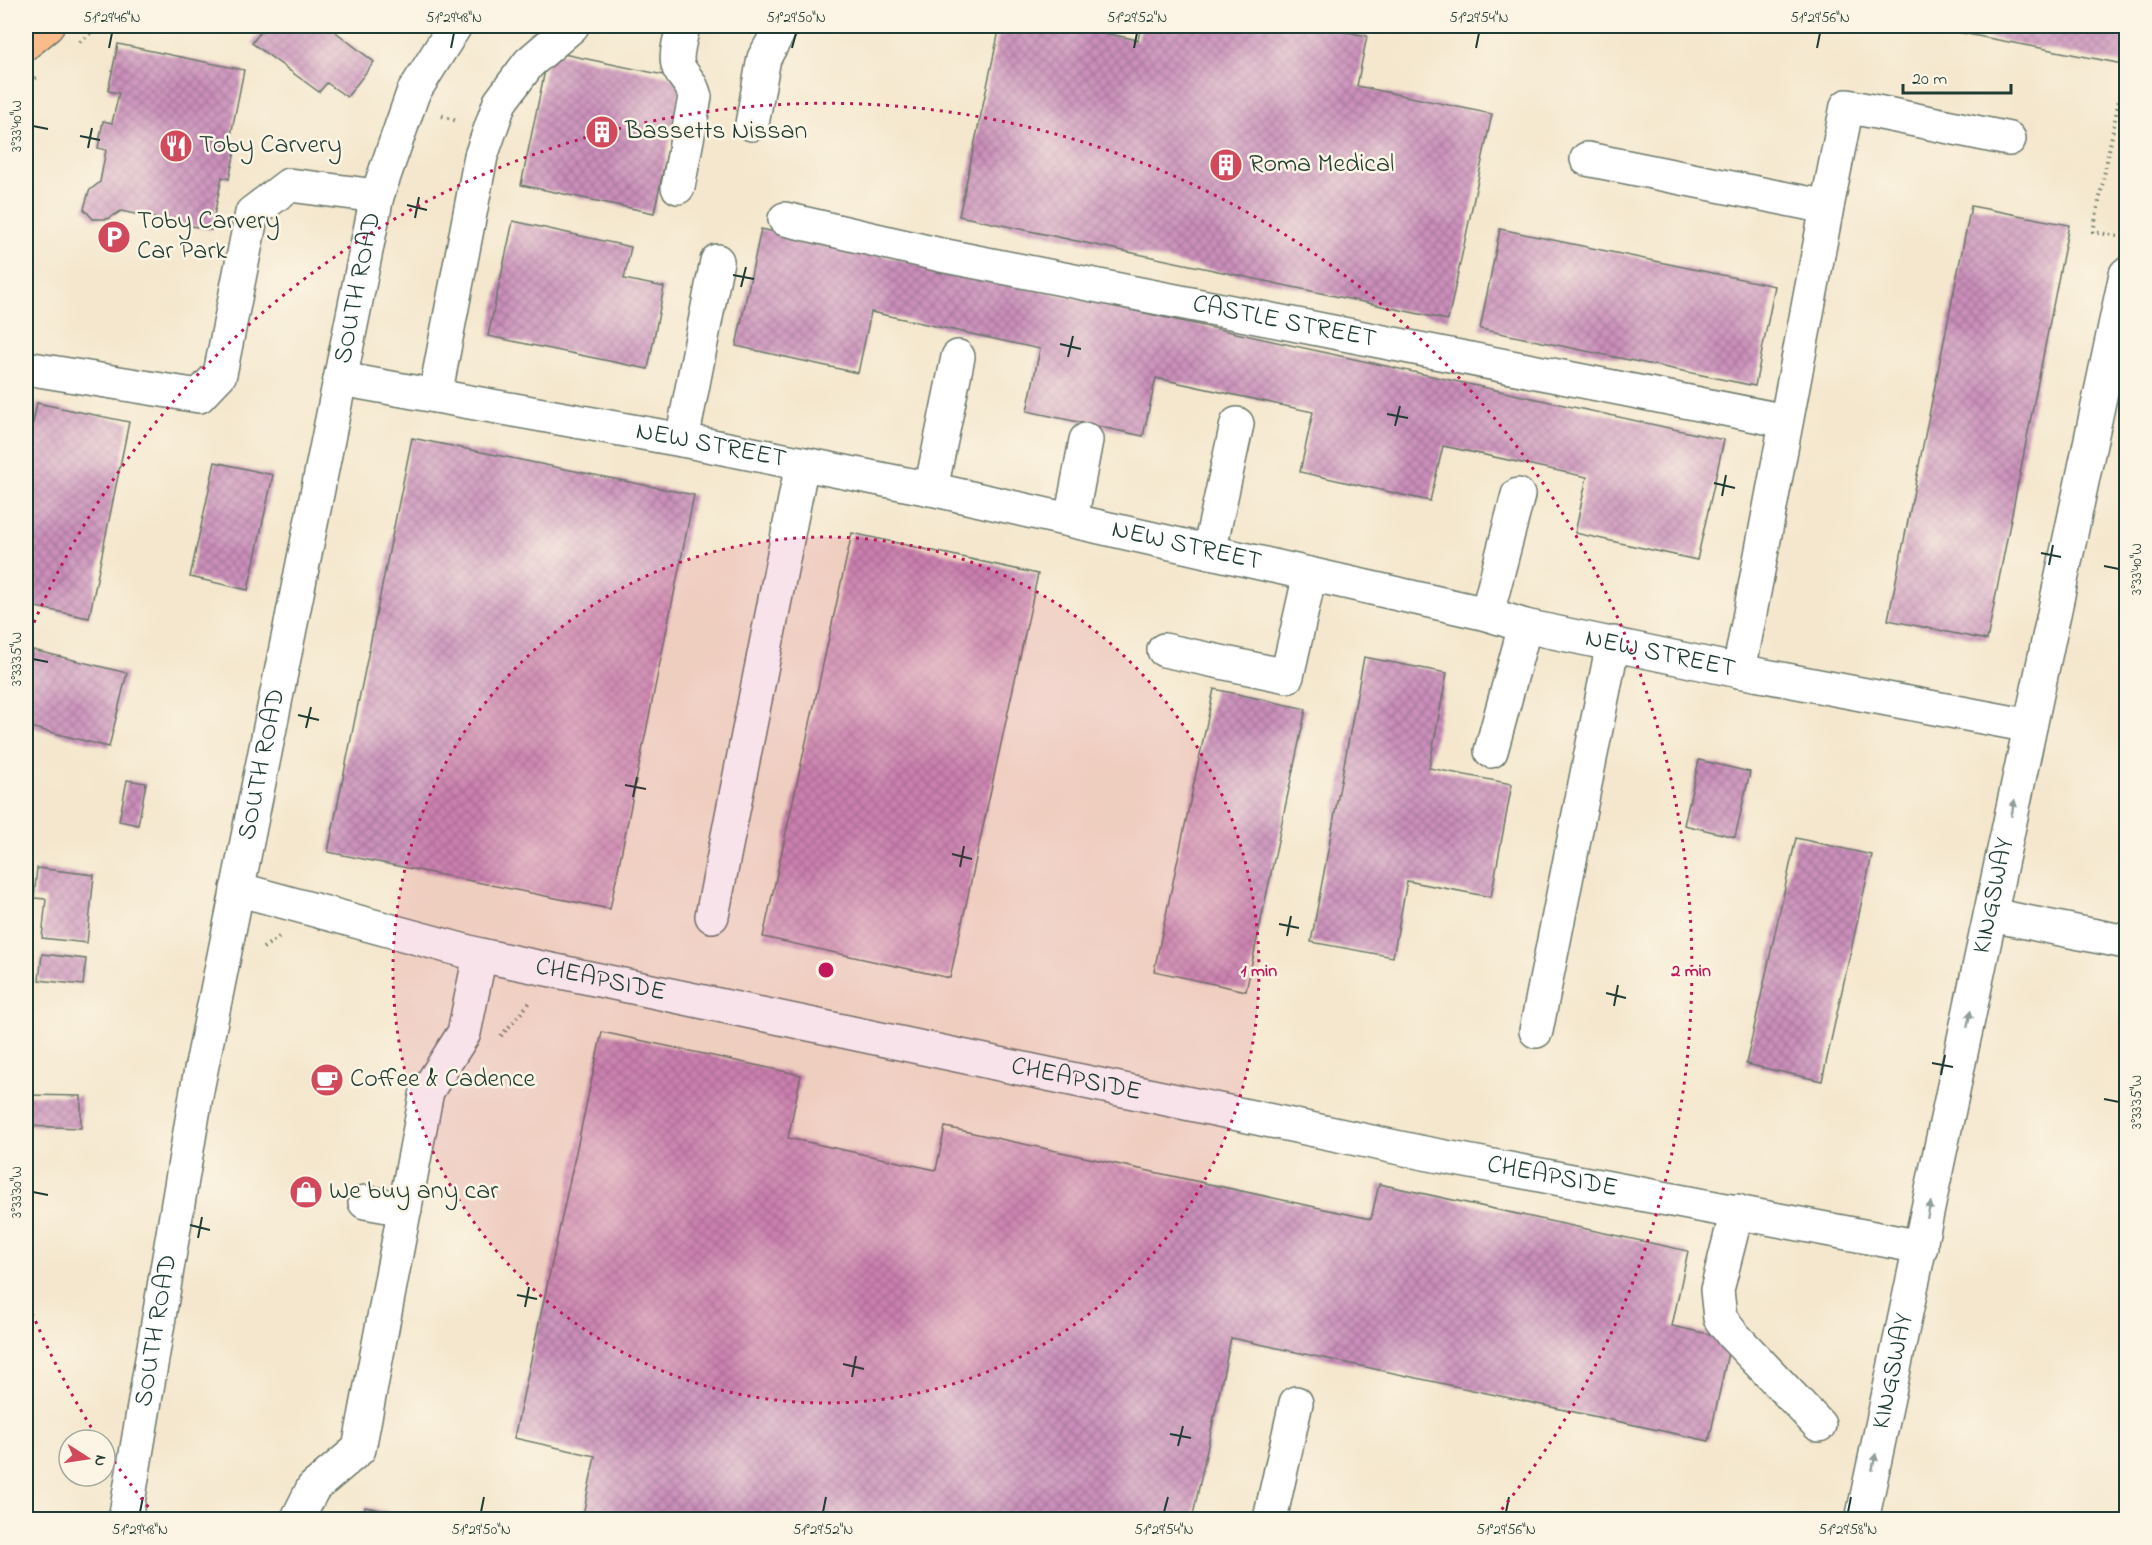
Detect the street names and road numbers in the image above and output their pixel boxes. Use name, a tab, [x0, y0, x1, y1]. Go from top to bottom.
street label: SOUTH ROAD	[325, 209, 392, 367]
street label: CASTLE STREET	[1189, 286, 1379, 359]
street label: NEW STREET	[633, 413, 790, 479]
street label: NEW STREET	[1108, 511, 1265, 582]
street label: NEW STREET	[1582, 620, 1739, 689]
street label: SOUTH ROAD	[229, 685, 296, 844]
street label: KINGSWAY	[1963, 834, 2025, 957]
street label: CHEAPSIDE	[532, 948, 669, 1012]
street label: CHEAPSIDE	[1008, 1048, 1145, 1112]
street label: CHEAPSIDE	[1484, 1146, 1621, 1208]
street label: SOUTH ROAD	[125, 1252, 188, 1410]
street label: KINGSWAY	[1863, 1310, 1924, 1433]

